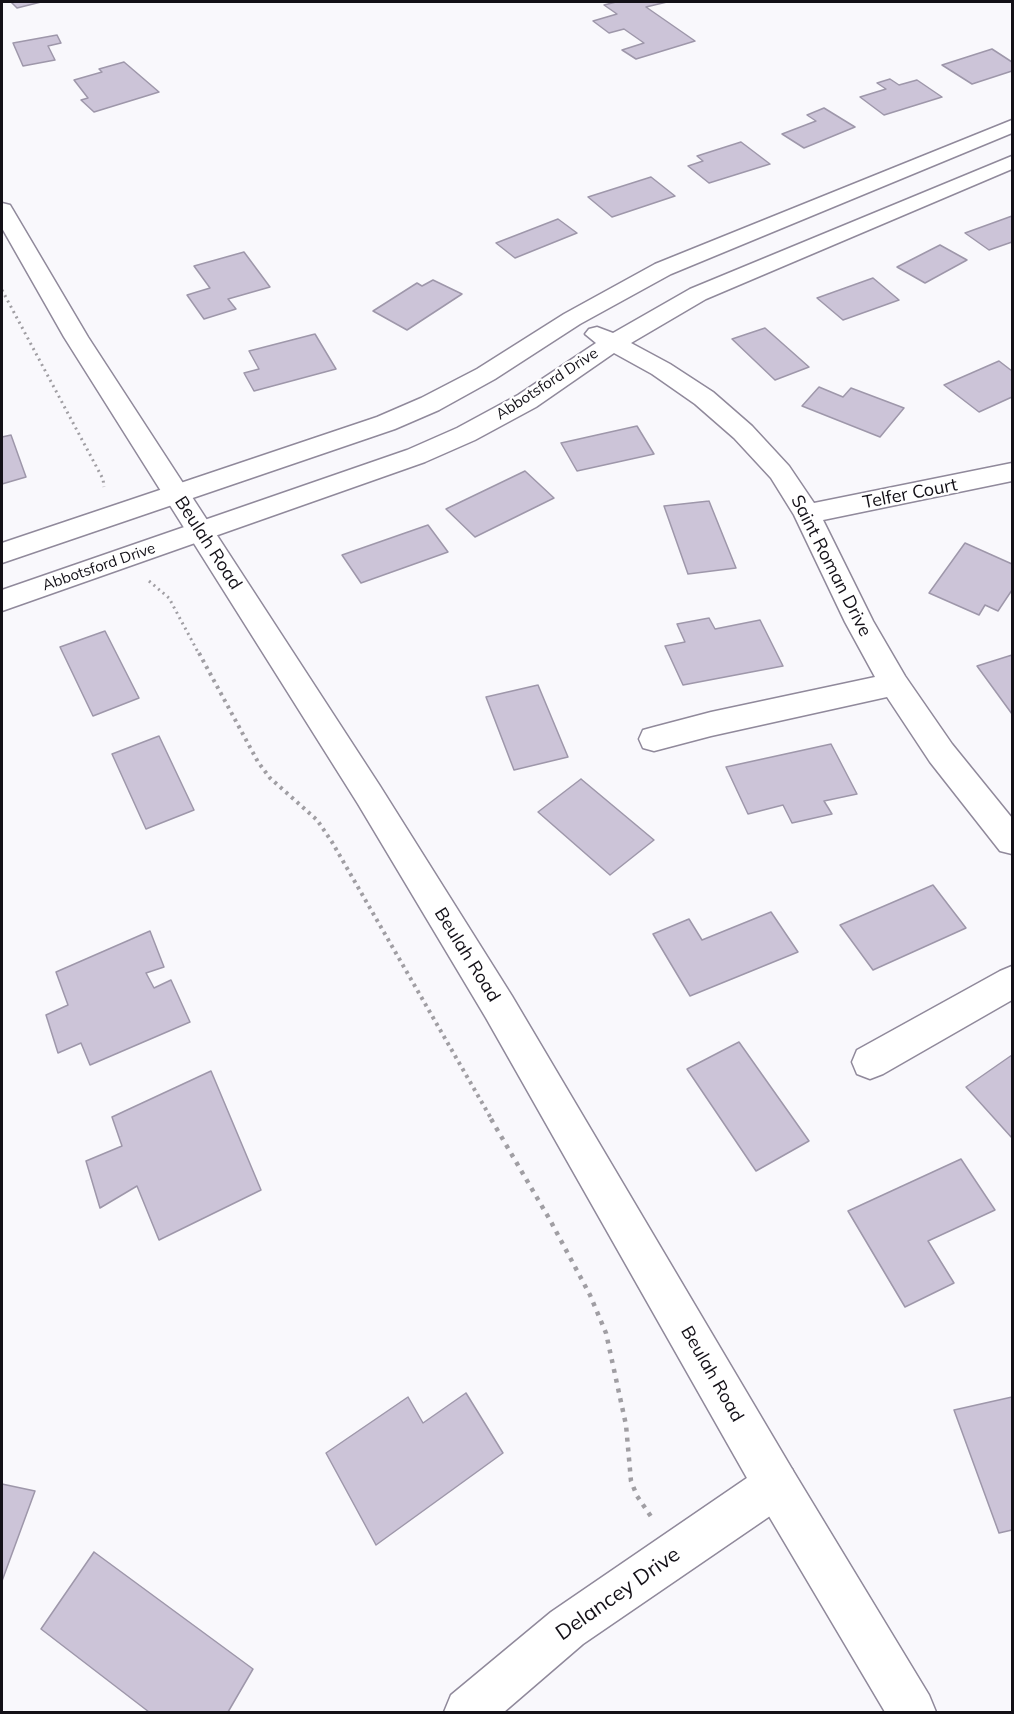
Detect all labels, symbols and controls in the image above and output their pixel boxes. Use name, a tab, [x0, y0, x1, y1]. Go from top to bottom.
street label: Abbotsford Drive	[493, 344, 601, 424]
street label: Telfer Court	[861, 474, 959, 514]
street label: Beulah Road	[170, 492, 246, 594]
street label: Saint Roman Drive	[786, 492, 876, 640]
street label: Abbotsford Drive	[40, 539, 158, 595]
street label: Beulah Road	[430, 904, 504, 1006]
street label: Beulah Road	[676, 1322, 748, 1426]
street label: Delancey Drive	[551, 1542, 685, 1646]

